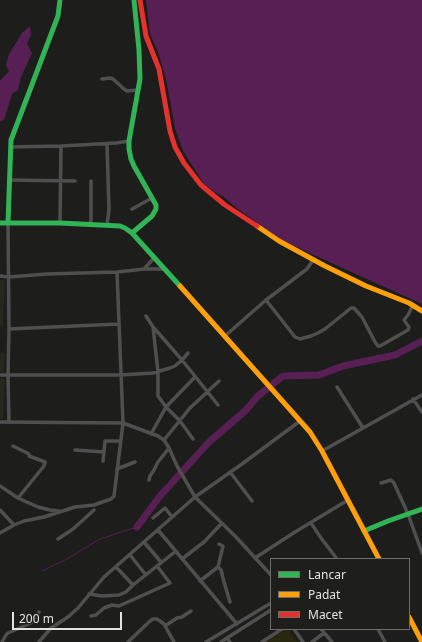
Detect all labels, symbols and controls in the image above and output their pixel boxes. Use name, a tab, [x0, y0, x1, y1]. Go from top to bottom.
legend	[270, 558, 410, 630]
text: Lancar	[308, 566, 346, 583]
text: Padat	[308, 586, 340, 603]
scale bar	[14, 604, 124, 630]
text: Macet	[308, 606, 342, 623]
text: 200 m	[19, 610, 54, 627]

